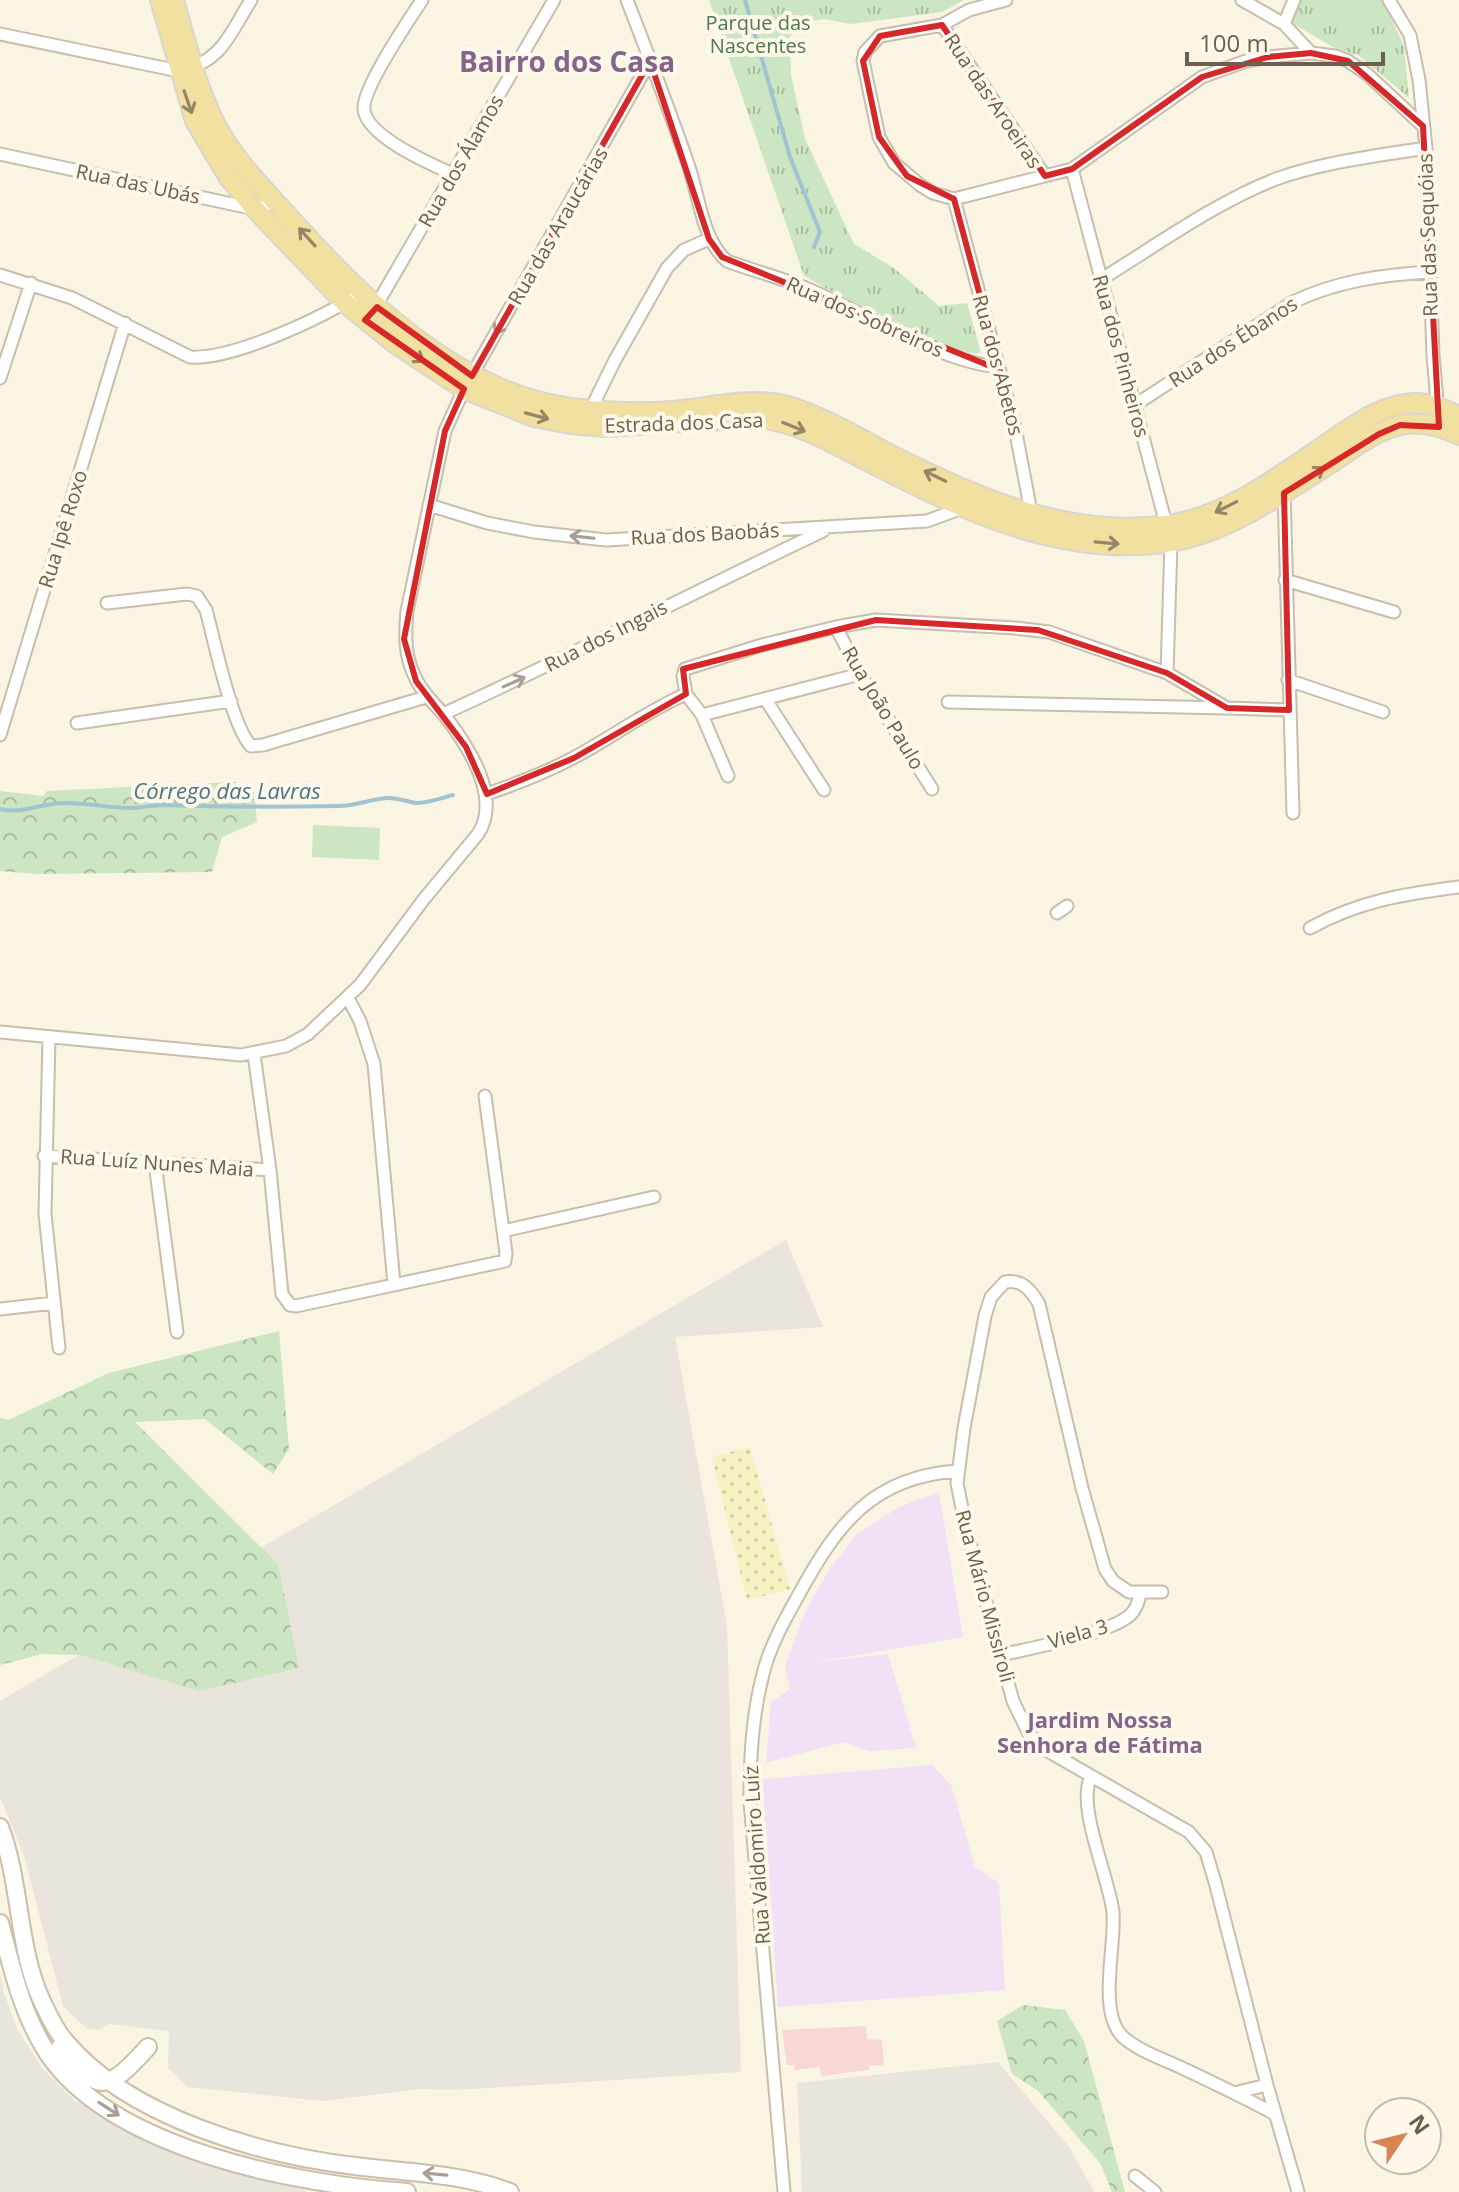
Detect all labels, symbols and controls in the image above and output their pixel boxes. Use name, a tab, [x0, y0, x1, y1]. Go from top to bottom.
park label: Parque das Nascentes	[705, 9, 811, 59]
scale bar	[1187, 16, 1383, 66]
text: 100 m	[1199, 26, 1269, 59]
street label: Rua das Aroeiras	[938, 28, 1048, 173]
district label: Bairro dos Casa	[459, 42, 675, 80]
one-way arrow	[182, 89, 197, 114]
street label: Rua dos Álamos	[412, 90, 509, 232]
street label: Rua das Araucárias	[501, 142, 614, 309]
street label: Rua das Sequóias	[1411, 153, 1444, 317]
street label: Rua das Ubás	[73, 157, 203, 210]
one-way arrow	[298, 227, 317, 247]
street label: Rua dos Sobreiros	[782, 270, 948, 363]
street label: Rua dos Pinheiros	[1087, 271, 1156, 440]
street label: Rua dos Ébanos	[1163, 290, 1302, 393]
street label: Rua dos Abetos	[967, 291, 1030, 438]
one-way arrow	[493, 312, 509, 335]
one-way arrow	[402, 347, 424, 364]
street label: Estrada dos Casa	[604, 406, 764, 439]
one-way arrow	[523, 410, 549, 425]
one-way arrow	[781, 420, 806, 435]
one-way arrow	[1302, 465, 1324, 482]
street label: Rua Ipê Roxo	[32, 467, 93, 591]
one-way arrow	[923, 468, 947, 483]
one-way arrow	[1214, 499, 1238, 515]
street label: Rua dos Baobás	[630, 516, 780, 551]
one-way arrow	[569, 530, 596, 545]
one-way arrow	[1093, 536, 1119, 551]
street label: Rua dos Ingais	[540, 593, 672, 678]
street label: Rua João Paulo	[836, 641, 931, 774]
one-way arrow	[502, 674, 526, 689]
water label: Córrego das Lavras	[133, 775, 321, 805]
street label: Rua Luíz Nunes Maia	[59, 1142, 255, 1183]
street label: Rua Mário Missiroli	[949, 1506, 1022, 1685]
street label: Viela 3	[1045, 1612, 1111, 1655]
district label: Jardim Nossa Senhora de Fátima	[997, 1704, 1203, 1759]
street label: Rua Valdomiro Luíz	[737, 1765, 776, 1945]
north arrow	[1363, 2096, 1443, 2176]
one-way arrow	[97, 2101, 119, 2118]
text: N	[1403, 2108, 1438, 2140]
one-way arrow	[422, 2166, 449, 2181]

